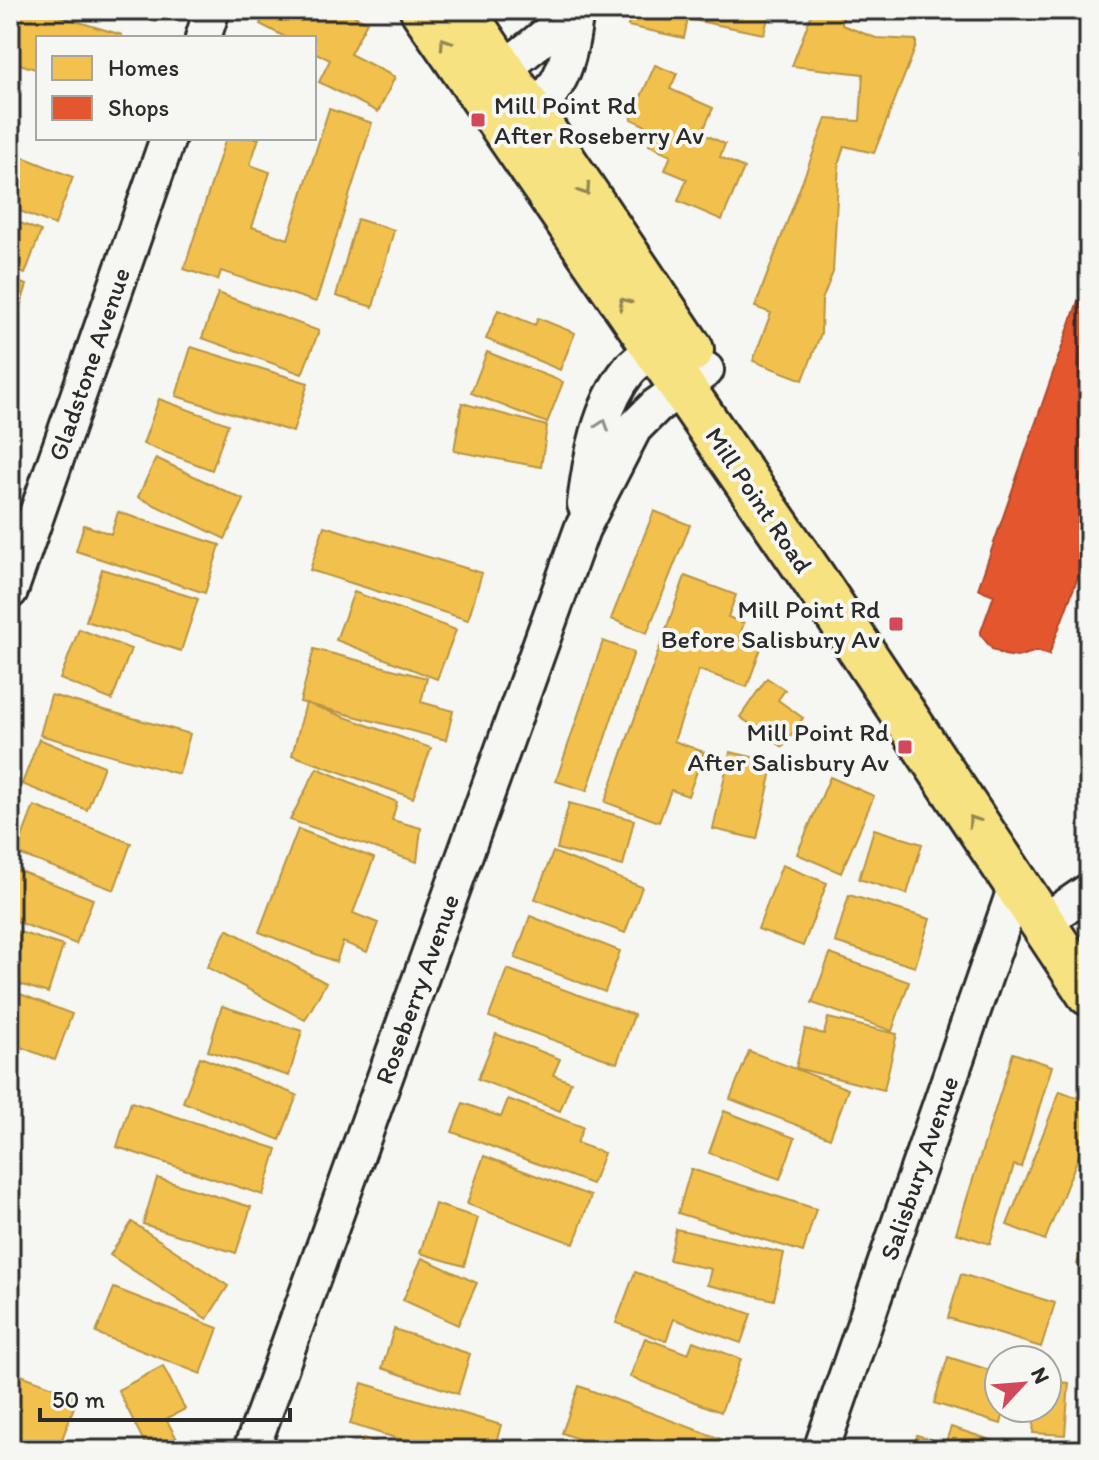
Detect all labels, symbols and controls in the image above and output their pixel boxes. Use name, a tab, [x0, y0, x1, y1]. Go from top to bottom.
legend	[36, 36, 316, 140]
one-way arrow	[440, 37, 455, 51]
text: Homes	[108, 53, 179, 82]
place label: Mill Point Rd After Roseberry Av	[494, 89, 704, 151]
text: Shops	[108, 93, 169, 122]
marker: Mill Point Rd After Roseberry Av	[469, 111, 487, 129]
one-way arrow	[575, 182, 590, 196]
street label: Gladstone Avenue	[41, 263, 137, 465]
one-way arrow	[619, 298, 634, 312]
one-way arrow	[594, 419, 610, 433]
street label: Mill Point Road	[699, 421, 819, 579]
place label: Mill Point Rd Before Salisbury Av	[661, 593, 880, 655]
marker: Mill Point Rd Before Salisbury Av	[887, 615, 905, 633]
place label: Mill Point Rd After Salisbury Av	[687, 716, 889, 778]
marker: Mill Point Rd After Salisbury Av	[896, 738, 914, 756]
one-way arrow	[968, 815, 983, 829]
street label: Roseberry Avenue	[368, 890, 466, 1088]
street label: Salisbury Avenue	[873, 1072, 965, 1264]
north arrow	[983, 1344, 1063, 1424]
text: N	[1025, 1363, 1056, 1388]
scale bar	[40, 1372, 290, 1422]
text: 50 m	[52, 1385, 105, 1414]

